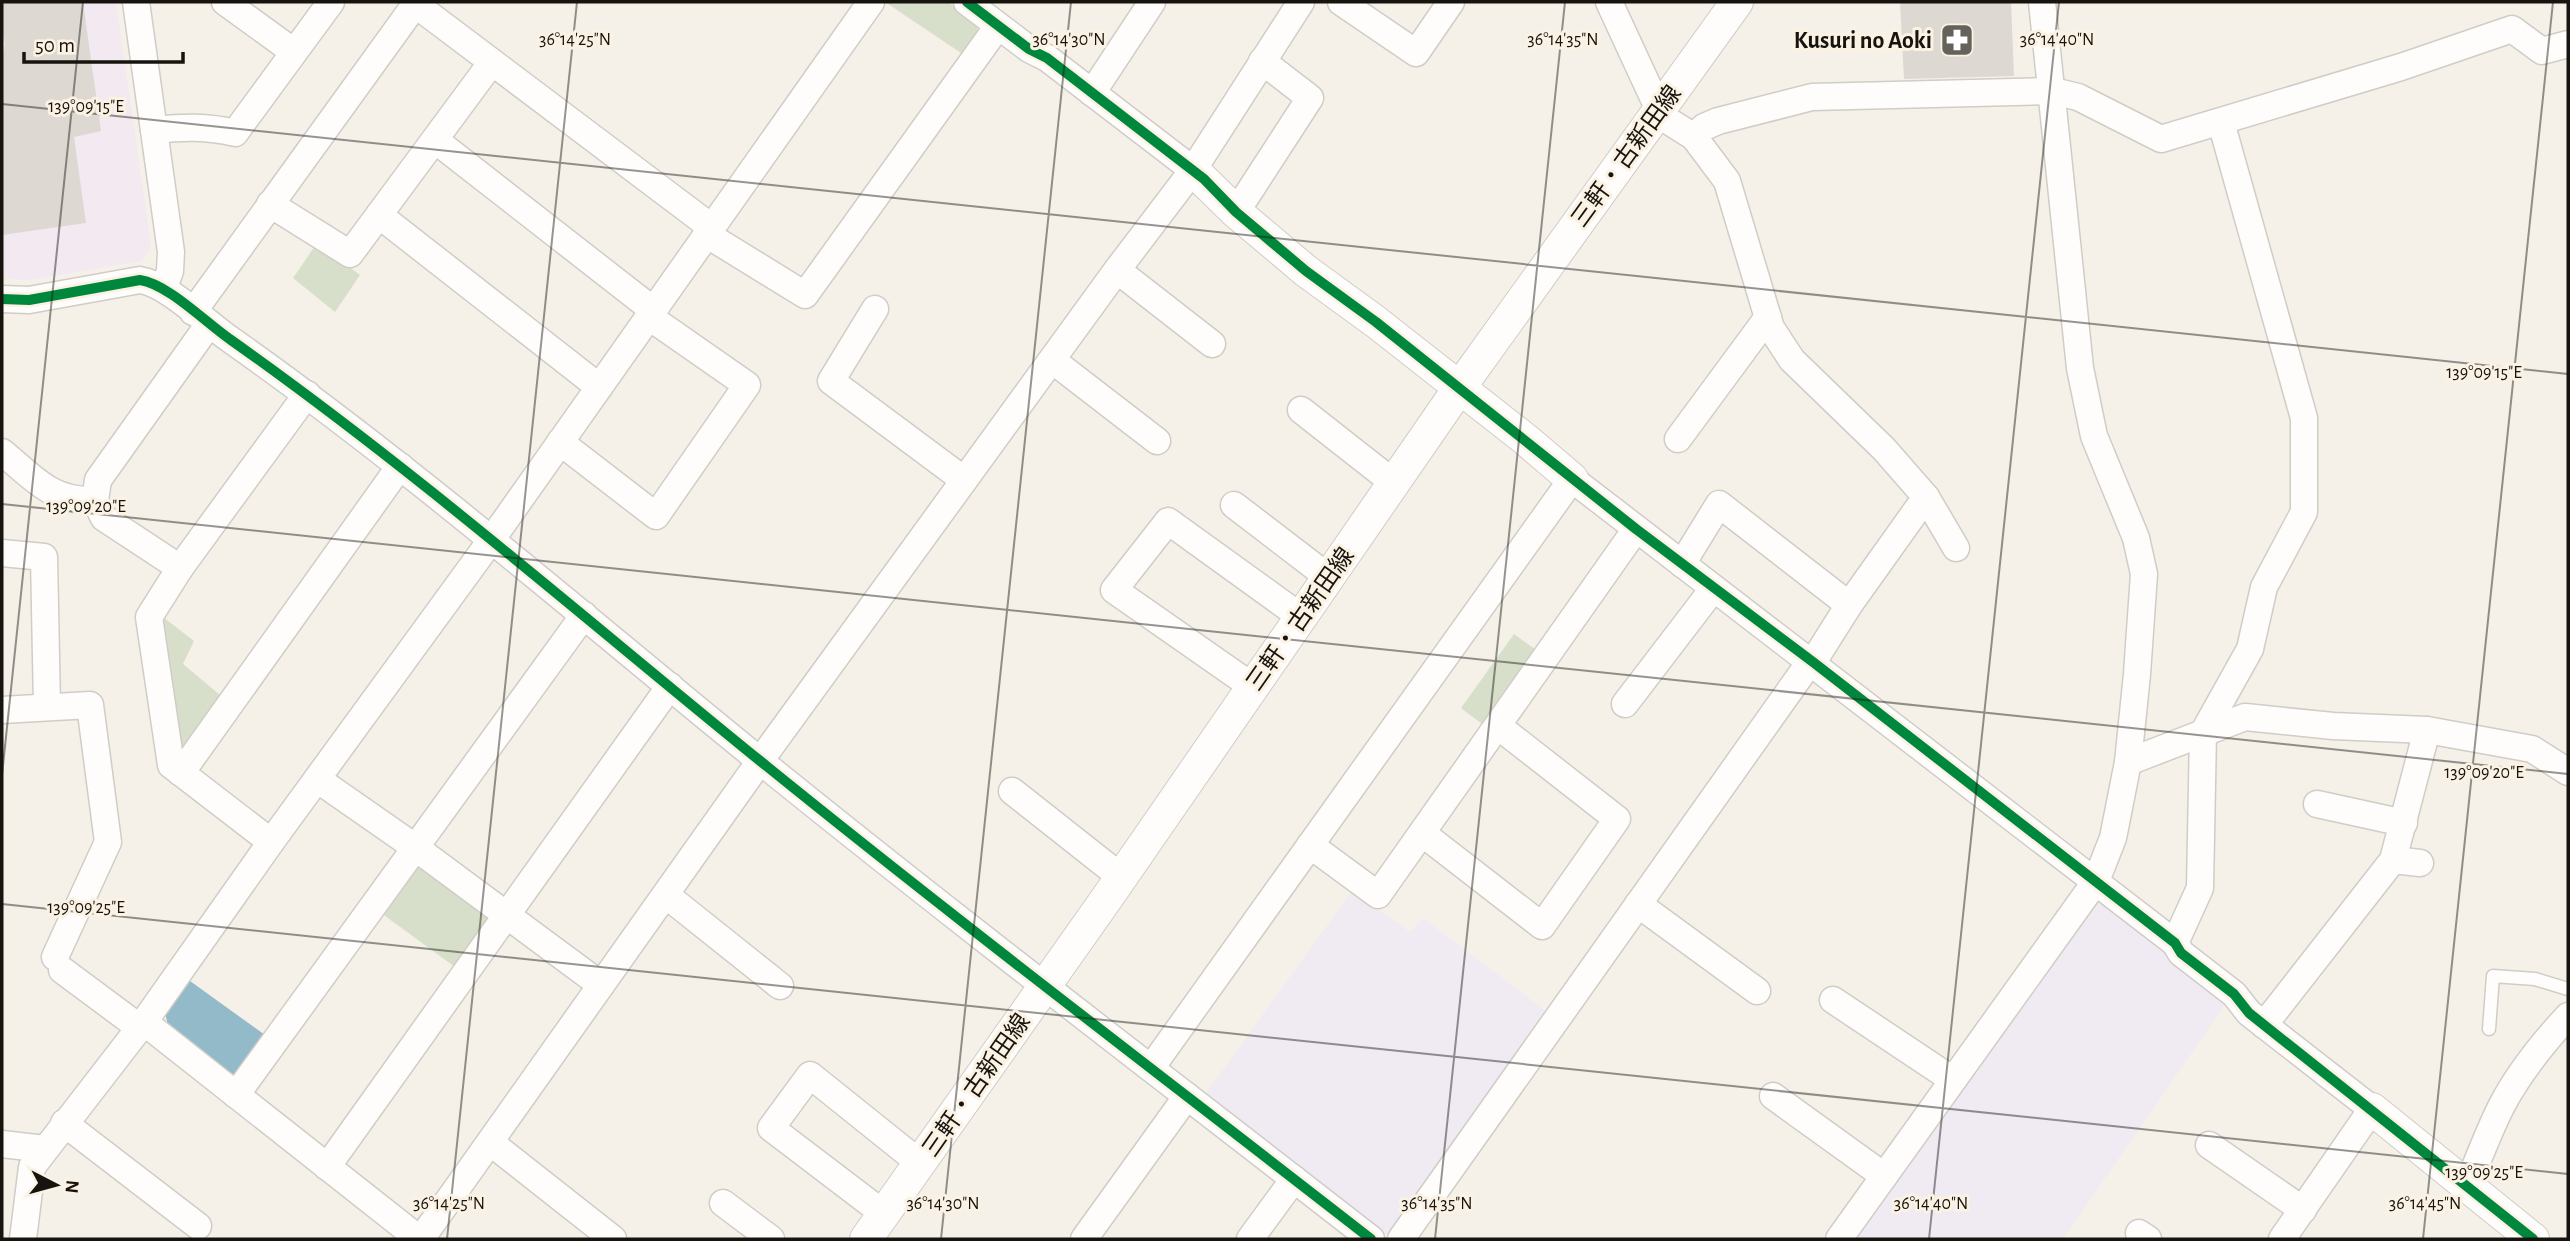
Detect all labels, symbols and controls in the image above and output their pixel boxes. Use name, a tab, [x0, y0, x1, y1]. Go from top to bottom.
scale bar	[24, 21, 184, 65]
pharmacy icon: Kusuri no Aoki	[1938, 21, 1976, 59]
place label: Kusuri no Aoki	[1794, 29, 1932, 53]
text: 36°14'25"N	[539, 31, 611, 49]
text: 36°14'30"N	[1032, 31, 1106, 49]
text: 36°14'35"N	[1527, 31, 1599, 49]
text: 36°14'40"N	[2020, 31, 2094, 49]
text: 50 m	[35, 35, 75, 56]
street label: 三軒・古新田線	[1566, 80, 1686, 232]
text: 139°09'15"E	[48, 98, 124, 116]
text: 139°09'15"E	[2446, 364, 2522, 382]
text: 139°09'20"E	[46, 498, 126, 516]
street label: 三軒・古新田線	[1241, 543, 1359, 695]
text: 139°09'20"E	[2444, 764, 2524, 782]
text: 139°09'25"E	[47, 899, 125, 917]
street label: 三軒・古新田線	[917, 1009, 1035, 1161]
north arrow	[21, 1150, 91, 1220]
text: 139°09'25"E	[2445, 1164, 2523, 1182]
text: N	[61, 1179, 82, 1194]
text: 36°14'25"N	[413, 1195, 485, 1213]
text: 36°14'30"N	[906, 1195, 980, 1213]
text: 36°14'35"N	[1401, 1195, 1473, 1213]
text: 36°14'40"N	[1894, 1195, 1968, 1213]
text: 36°14'45"N	[2389, 1195, 2461, 1213]

